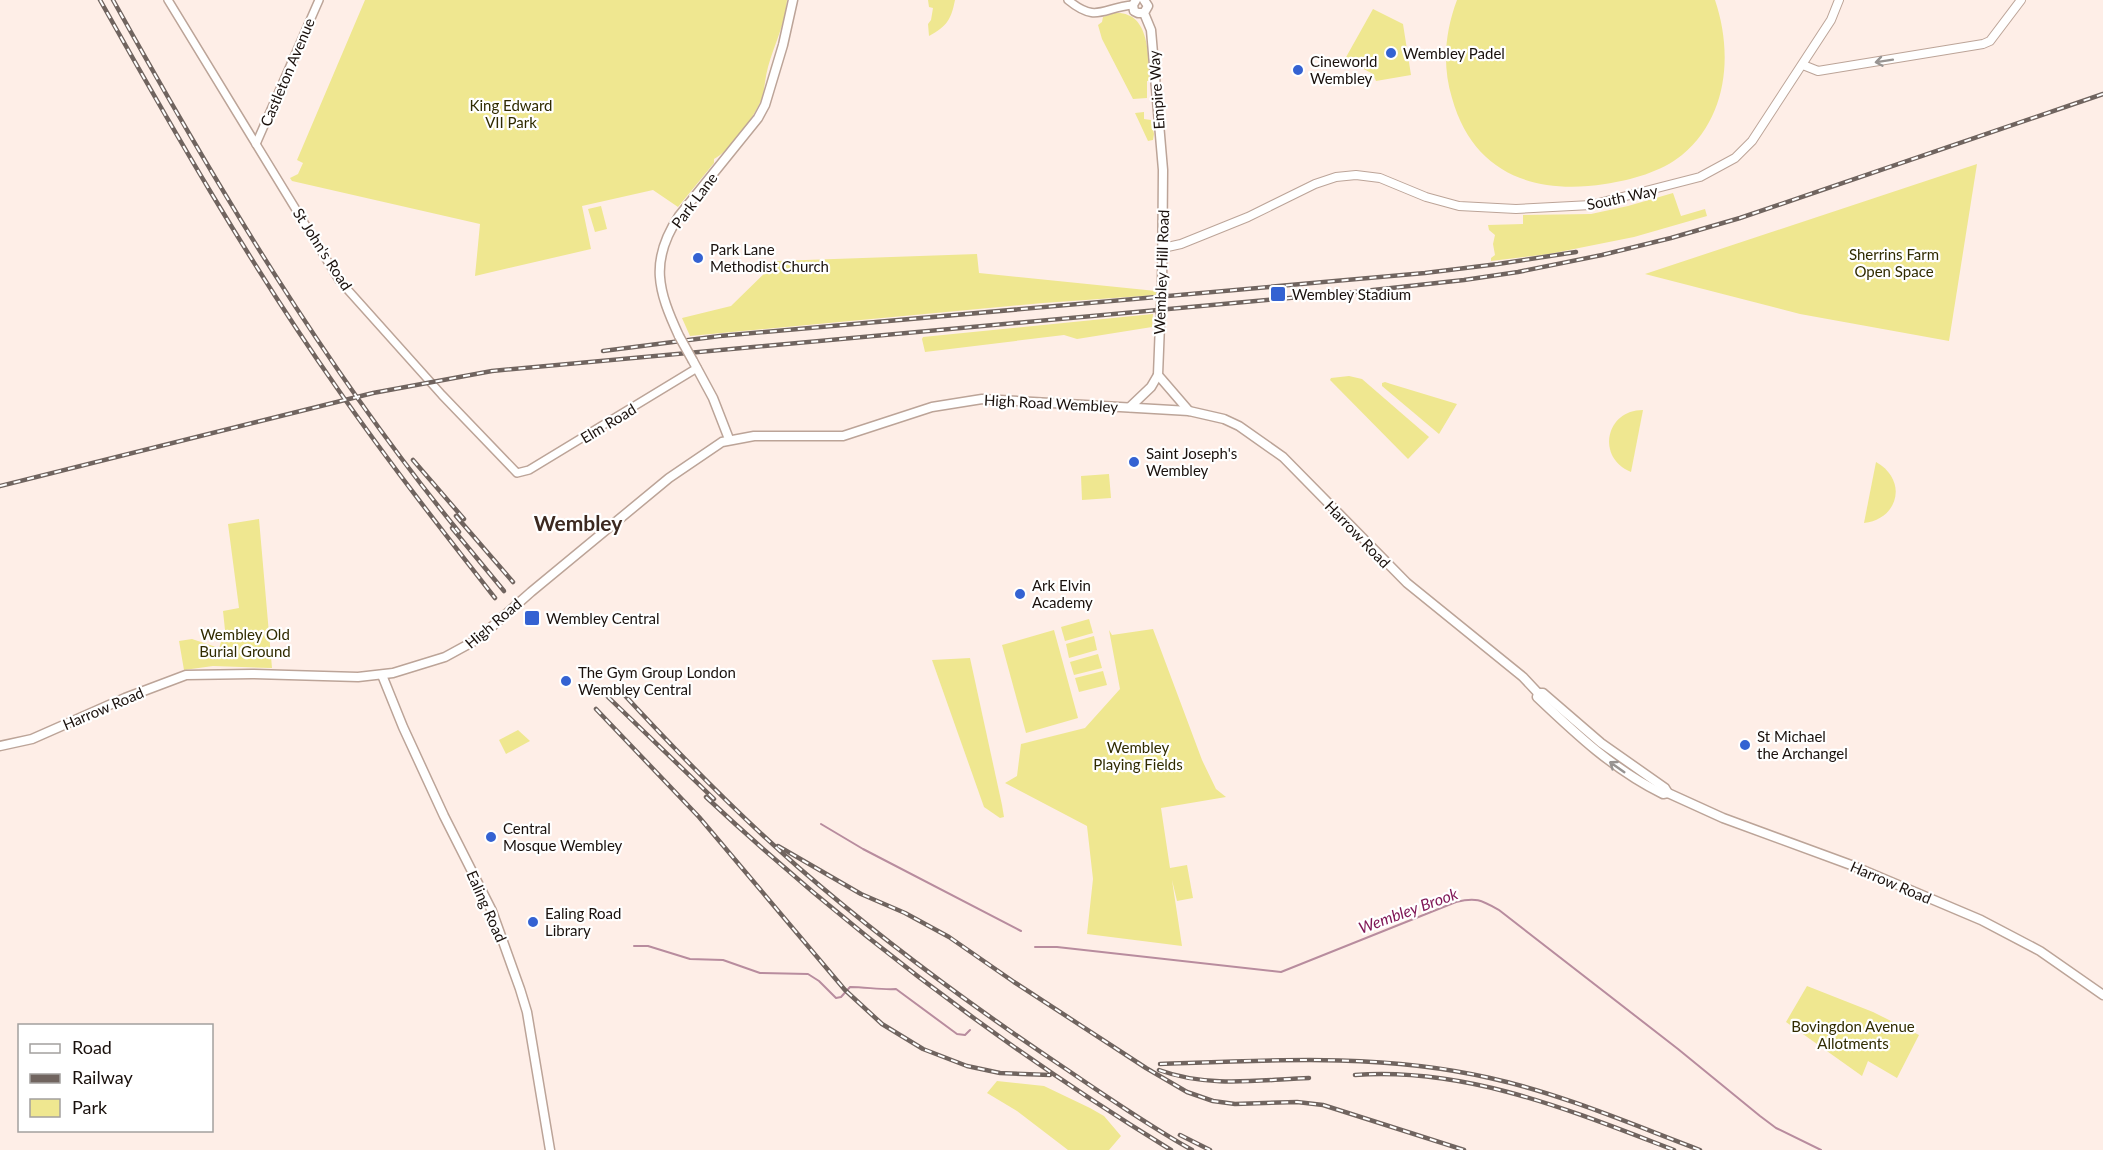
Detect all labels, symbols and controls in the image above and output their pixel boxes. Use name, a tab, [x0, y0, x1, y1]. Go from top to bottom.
street label: Castleton Avenue	[256, 15, 318, 129]
place label: Wembley Padel	[1403, 44, 1505, 62]
marker: Wembley Padel	[1384, 46, 1398, 60]
street label: Empire Way	[1144, 50, 1168, 130]
place label: Cineworld Wembley	[1310, 52, 1377, 87]
one-way arrow	[1875, 56, 1894, 67]
marker: Cineworld Wembley	[1291, 63, 1305, 77]
park label: King Edward VII Park	[469, 96, 553, 131]
street label: Park Lane	[667, 169, 721, 231]
street label: South Way	[1585, 181, 1659, 213]
street label: St John's Road	[290, 205, 356, 293]
street label: Wembley Hill Road	[1150, 209, 1172, 335]
place label: Park Lane Methodist Church	[710, 240, 829, 275]
park label: Sherrins Farm Open Space	[1849, 245, 1939, 280]
marker: Park Lane Methodist Church	[691, 251, 705, 265]
marker: Wembley Stadium	[1269, 285, 1287, 303]
place label: Wembley Stadium	[1292, 285, 1411, 303]
street label: High Road Wembley	[984, 391, 1119, 416]
street label: Elm Road	[577, 399, 639, 447]
place label: Saint Joseph's Wembley	[1146, 444, 1237, 479]
marker: Saint Joseph's Wembley	[1127, 455, 1141, 469]
street label: Harrow Road	[1322, 497, 1394, 571]
district label: Wembley	[534, 510, 623, 535]
place label: Ark Elvin Academy	[1032, 576, 1093, 611]
marker: Ark Elvin Academy	[1013, 587, 1027, 601]
street label: High Road	[461, 594, 525, 652]
marker: Wembley Central	[523, 609, 541, 627]
place label: Wembley Central	[546, 609, 660, 627]
park label: Wembley Old Burial Ground	[199, 625, 291, 660]
place label: The Gym Group London Wembley Central	[578, 663, 736, 698]
marker: The Gym Group London Wembley Central	[559, 674, 573, 688]
street label: Harrow Road	[60, 683, 146, 733]
place label: St Michael the Archangel	[1757, 727, 1848, 762]
park label: Wembley Playing Fields	[1093, 738, 1183, 773]
marker: St Michael the Archangel	[1738, 738, 1752, 752]
one-way arrow	[1610, 761, 1626, 773]
place label: Central Mosque Wembley	[503, 819, 623, 854]
marker: Central Mosque Wembley	[484, 830, 498, 844]
street label: Harrow Road	[1848, 857, 1934, 907]
street label: Ealing Road	[463, 867, 511, 945]
water label: Wembley Brook	[1356, 883, 1461, 937]
place label: Ealing Road Library	[545, 904, 621, 939]
marker: Ealing Road Library	[526, 915, 540, 929]
park label: Bovingdon Avenue Allotments	[1791, 1017, 1915, 1052]
legend	[18, 1024, 213, 1132]
text: Road	[72, 1036, 112, 1058]
text: Railway	[72, 1066, 133, 1088]
text: Park	[72, 1096, 108, 1118]

